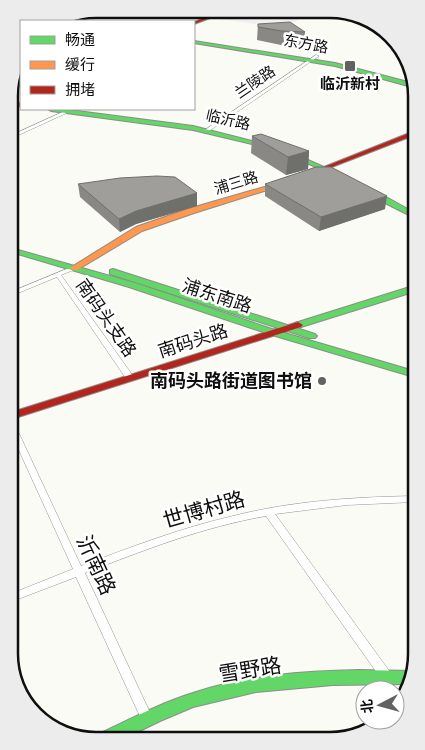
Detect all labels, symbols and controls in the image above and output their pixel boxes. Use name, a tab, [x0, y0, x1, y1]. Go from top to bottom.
legend	[20, 20, 195, 110]
text: 畅通	[65, 32, 95, 48]
street label: 东方路	[282, 32, 330, 56]
text: 缓行	[65, 57, 95, 73]
marker: 临沂新村	[343, 59, 357, 73]
street label: 兰陵路	[232, 63, 278, 101]
place label: 临沂新村	[320, 75, 380, 92]
text: 拥堵	[65, 82, 95, 98]
street label: 临沂路	[204, 106, 252, 133]
street label: 浦三路	[212, 168, 260, 197]
street label: 南码头支路	[72, 275, 140, 361]
street label: 浦东南路	[180, 275, 254, 317]
street label: 南码头路	[156, 320, 230, 362]
place label: 南码头路街道图书馆	[150, 371, 312, 391]
marker: 南码头路街道图书馆	[316, 375, 328, 387]
street label: 世博村路	[160, 487, 248, 533]
street label: 沂南路	[72, 531, 120, 599]
street label: 雪野路	[217, 653, 283, 687]
north arrow	[355, 680, 405, 730]
text: 北	[358, 699, 376, 714]

